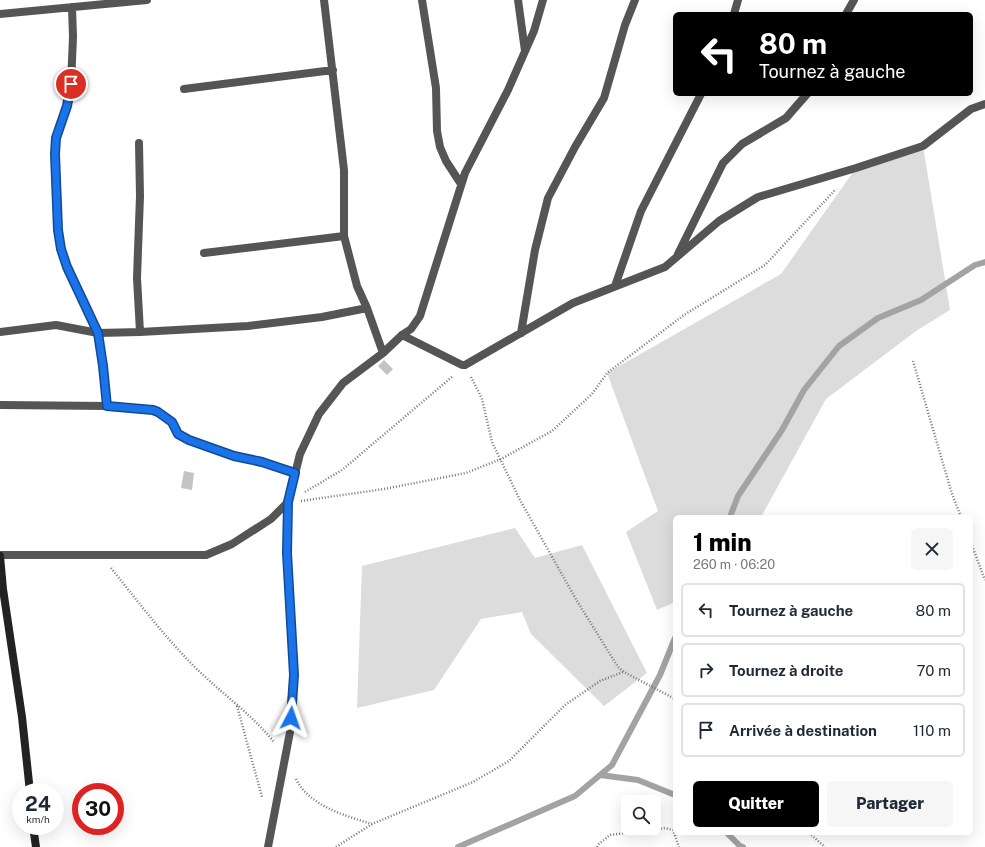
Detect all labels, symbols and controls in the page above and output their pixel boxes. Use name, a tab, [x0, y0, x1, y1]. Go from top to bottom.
text: 80 m	[759, 27, 827, 60]
icon: left	[693, 28, 745, 80]
text: Tournez à gauche	[759, 61, 906, 82]
pin	[54, 67, 88, 101]
icon: arrive	[60, 73, 82, 95]
text: 1 min	[693, 528, 752, 556]
button: close	[911, 528, 953, 570]
text: 260 m · 06:20	[693, 557, 775, 572]
icon: left	[695, 599, 717, 621]
text: Tournez à gauche	[729, 602, 853, 619]
text: 80 m	[916, 602, 951, 619]
icon: right	[695, 659, 717, 681]
text: Tournez à droite	[729, 662, 843, 679]
text: 70 m	[916, 662, 951, 679]
position arrow	[270, 697, 312, 739]
icon: arrive	[695, 719, 717, 741]
text: Arrivée à destination	[729, 722, 877, 739]
text: 110 m	[913, 722, 951, 739]
button: Quitter	[693, 781, 819, 827]
button: Partager	[827, 781, 953, 827]
speed limit sign: 30	[72, 783, 124, 835]
text: 24	[25, 792, 51, 816]
map controls	[621, 795, 661, 835]
button: search	[621, 795, 661, 835]
text: km/h	[26, 813, 50, 825]

